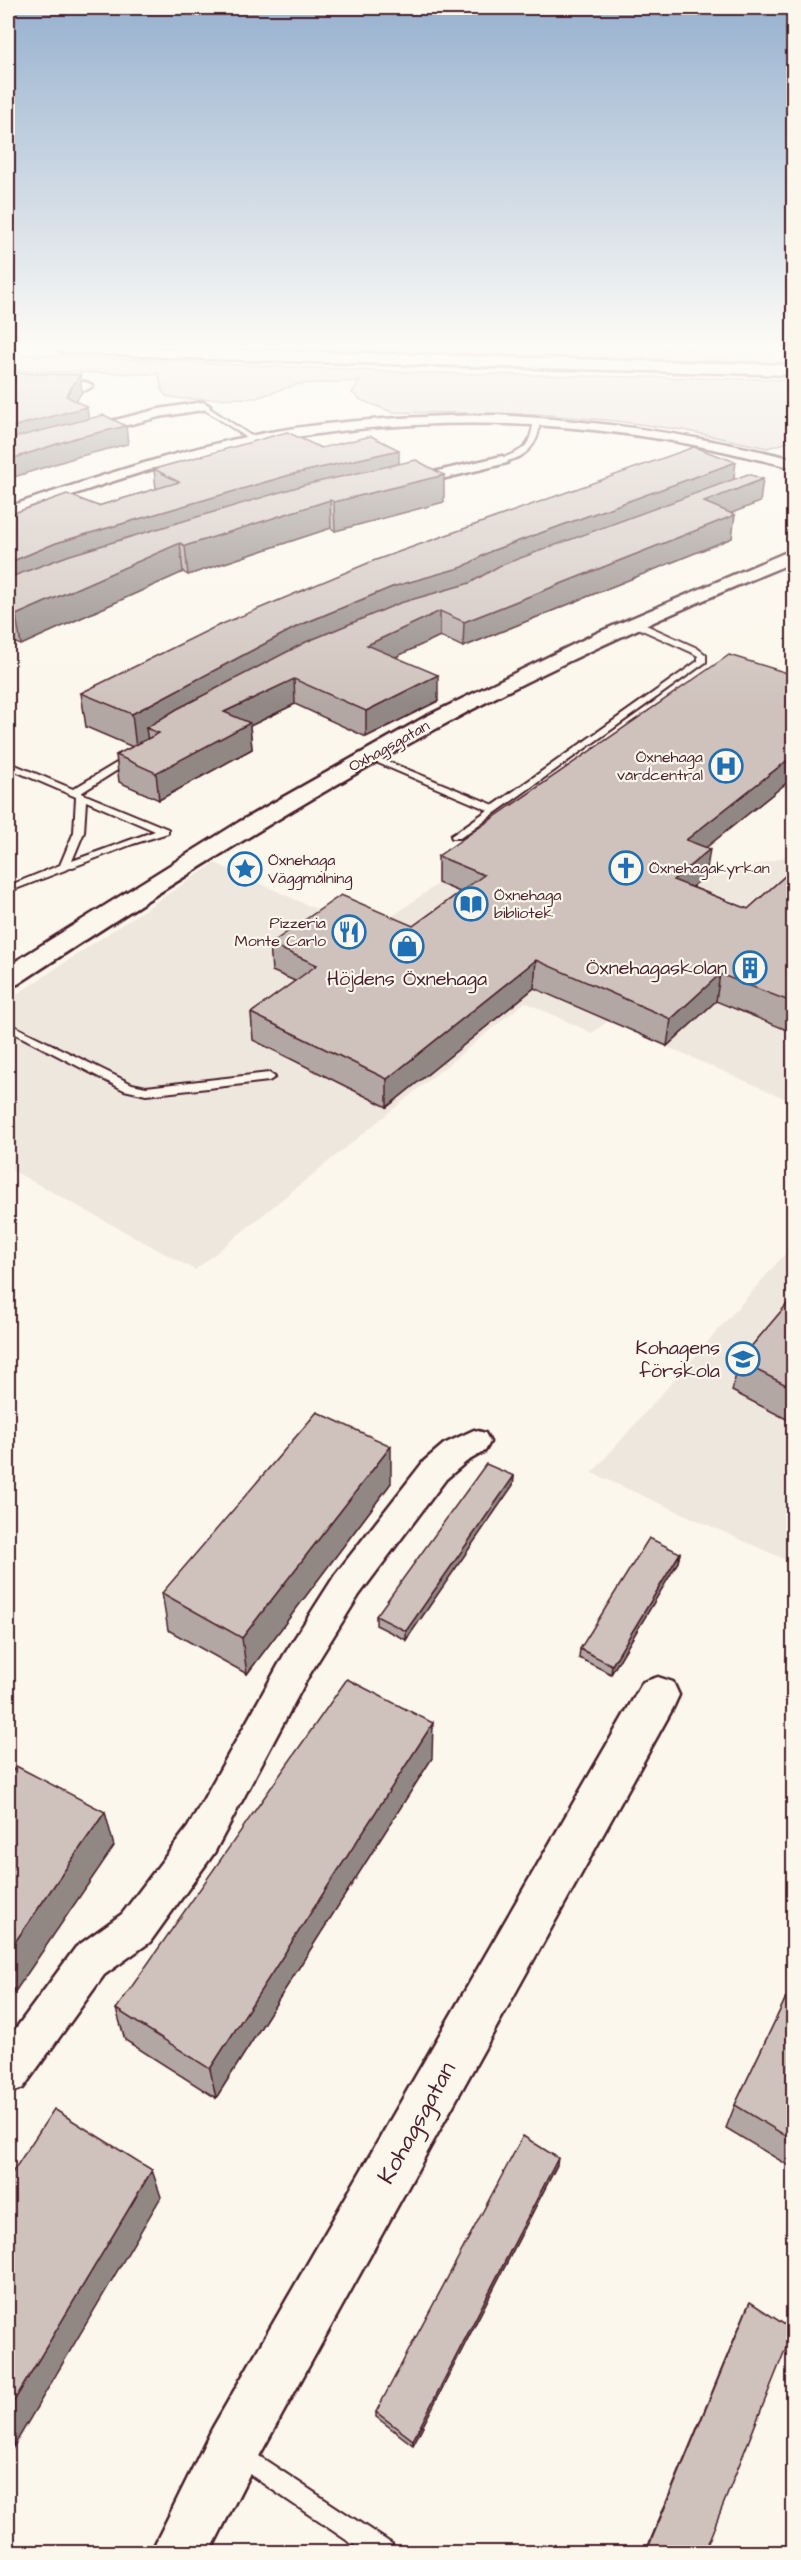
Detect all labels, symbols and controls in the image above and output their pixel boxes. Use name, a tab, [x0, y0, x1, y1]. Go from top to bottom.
street label: Oxhagsgatan	[344, 715, 434, 778]
place label: Öxnehaga vårdcentral	[617, 746, 703, 786]
hospital icon: Öxnehaga vårdcentral	[708, 748, 744, 784]
place label: Öxnehaga Väggmålning	[268, 849, 352, 890]
church icon: Öxnehagakyrkan	[608, 850, 644, 886]
place icon: Öxnehaga Väggmålning	[227, 851, 263, 887]
place label: Öxnehagakyrkan	[649, 857, 770, 880]
place label: Öxnehaga bibliotek	[494, 884, 561, 924]
library icon: Öxnehaga bibliotek	[453, 886, 489, 922]
place label: Pizzeria Monte Carlo	[234, 912, 326, 952]
restaurant icon: Pizzeria Monte Carlo	[331, 914, 367, 950]
shop icon: Höjdens Öxnehaga	[389, 928, 425, 964]
building icon: Öxnehagaskolan	[732, 950, 768, 986]
place label: Öxnehagaskolan	[586, 954, 727, 983]
place label: Höjdens Öxnehaga	[327, 965, 487, 994]
place label: Kohagens förskola	[635, 1334, 720, 1385]
school or university icon: Kohagens förskola	[725, 1341, 761, 1377]
street label: Kohagsgatan	[369, 2056, 465, 2191]

